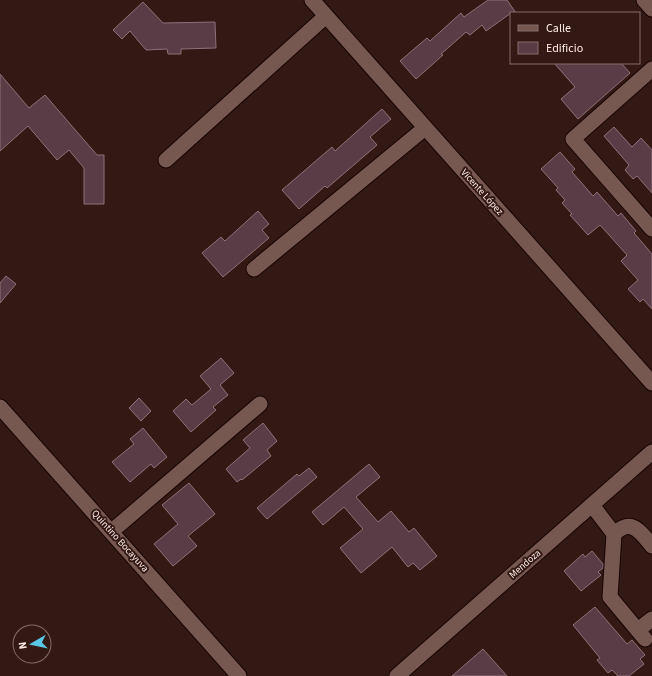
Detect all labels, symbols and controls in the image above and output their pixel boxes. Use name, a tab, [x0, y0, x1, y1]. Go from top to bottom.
legend	[510, 12, 640, 64]
text: Calle	[546, 20, 571, 37]
text: Edificio	[546, 40, 583, 57]
street label: Vicente López	[458, 166, 506, 218]
street label: Quintino Bocayuva	[88, 507, 152, 575]
street label: Mendoza	[506, 546, 544, 582]
north arrow	[12, 624, 52, 664]
text: N	[15, 641, 31, 650]

